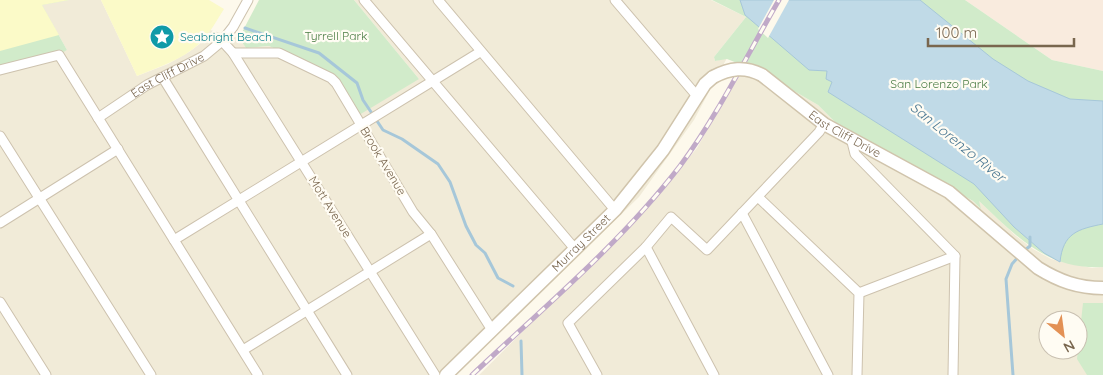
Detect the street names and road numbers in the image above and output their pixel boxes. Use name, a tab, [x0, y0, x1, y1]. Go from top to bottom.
street label: East Cliff Drive	[128, 49, 207, 101]
street label: East Cliff Drive	[806, 107, 884, 161]
street label: Brook Avenue	[357, 124, 410, 198]
street label: Mott Avenue	[306, 173, 355, 240]
street label: Murray Street	[548, 211, 613, 275]

